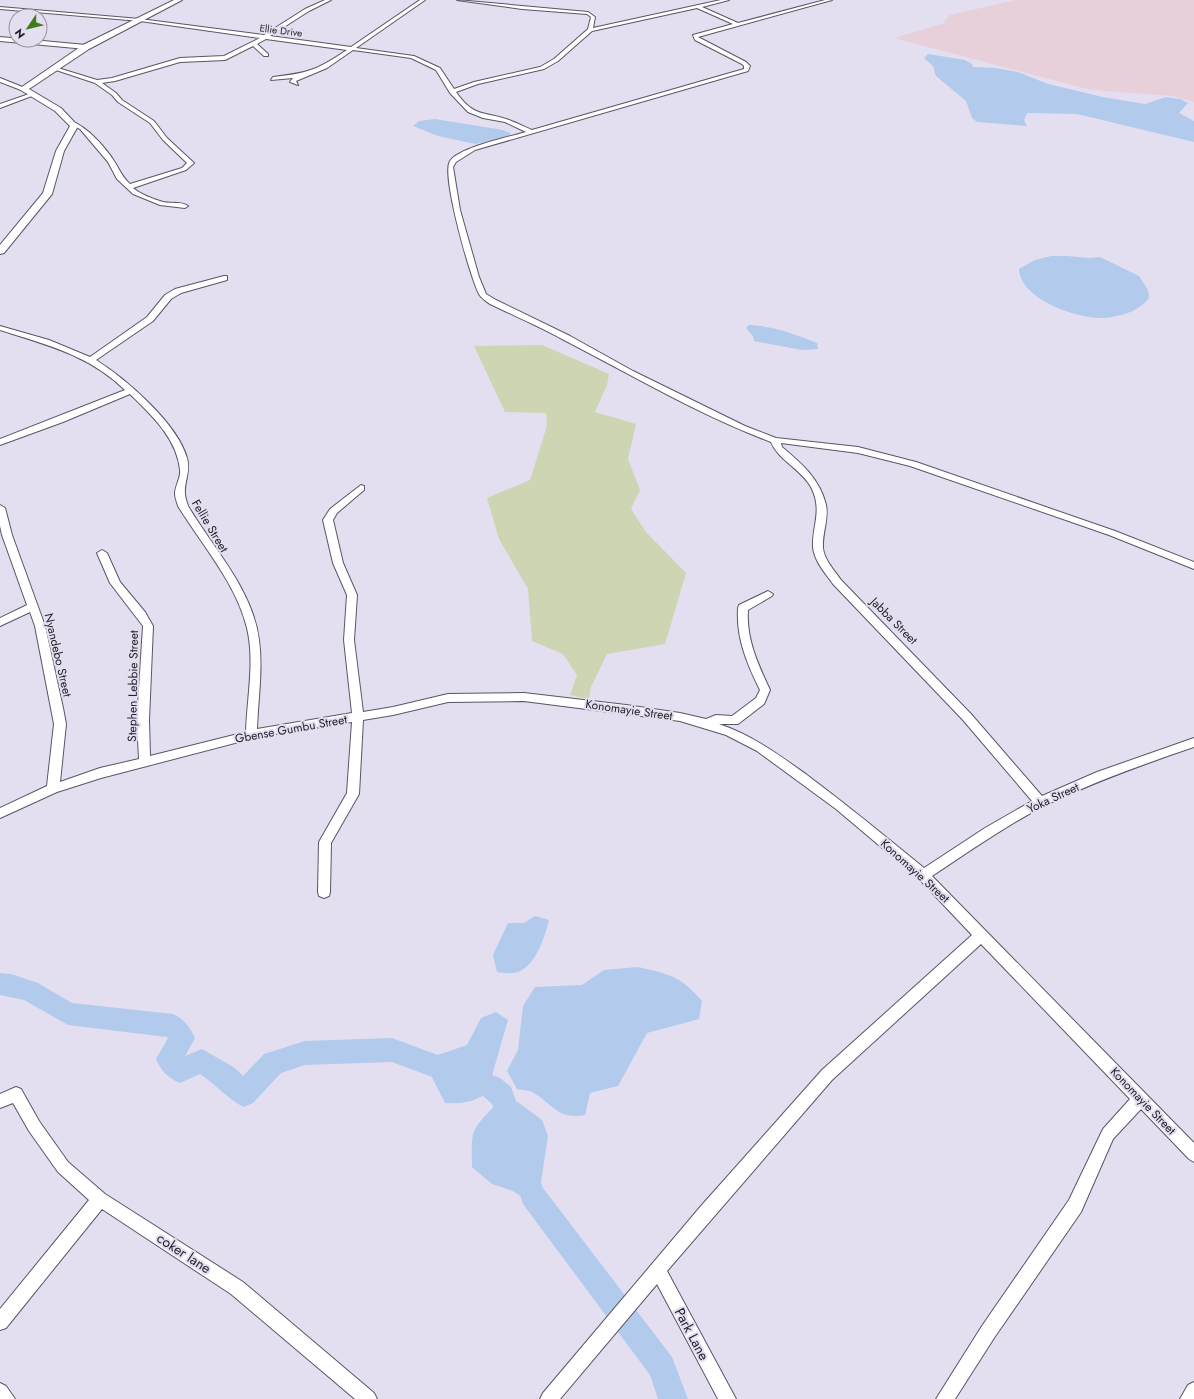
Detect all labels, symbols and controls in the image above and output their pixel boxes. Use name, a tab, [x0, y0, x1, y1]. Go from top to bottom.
north arrow	[8, 8, 48, 48]
street label: Ellie Drive	[259, 20, 303, 41]
text: N	[11, 26, 29, 42]
street label: Fellie Street	[187, 496, 233, 556]
street label: Jabba Street	[865, 592, 922, 649]
street label: Nyandebo Street	[40, 611, 76, 699]
street label: Stephen Lebbie Street	[123, 630, 143, 742]
street label: Konomayie Street	[584, 695, 674, 725]
street label: Gbense Gumbu Street	[234, 710, 349, 748]
street label: Yoka Street	[1024, 778, 1082, 818]
street label: Konomayie Street	[876, 835, 954, 907]
street label: Konomayie Street	[1106, 1063, 1180, 1139]
street label: coker lane	[153, 1228, 215, 1278]
street label: Park Lane	[670, 1304, 714, 1364]

